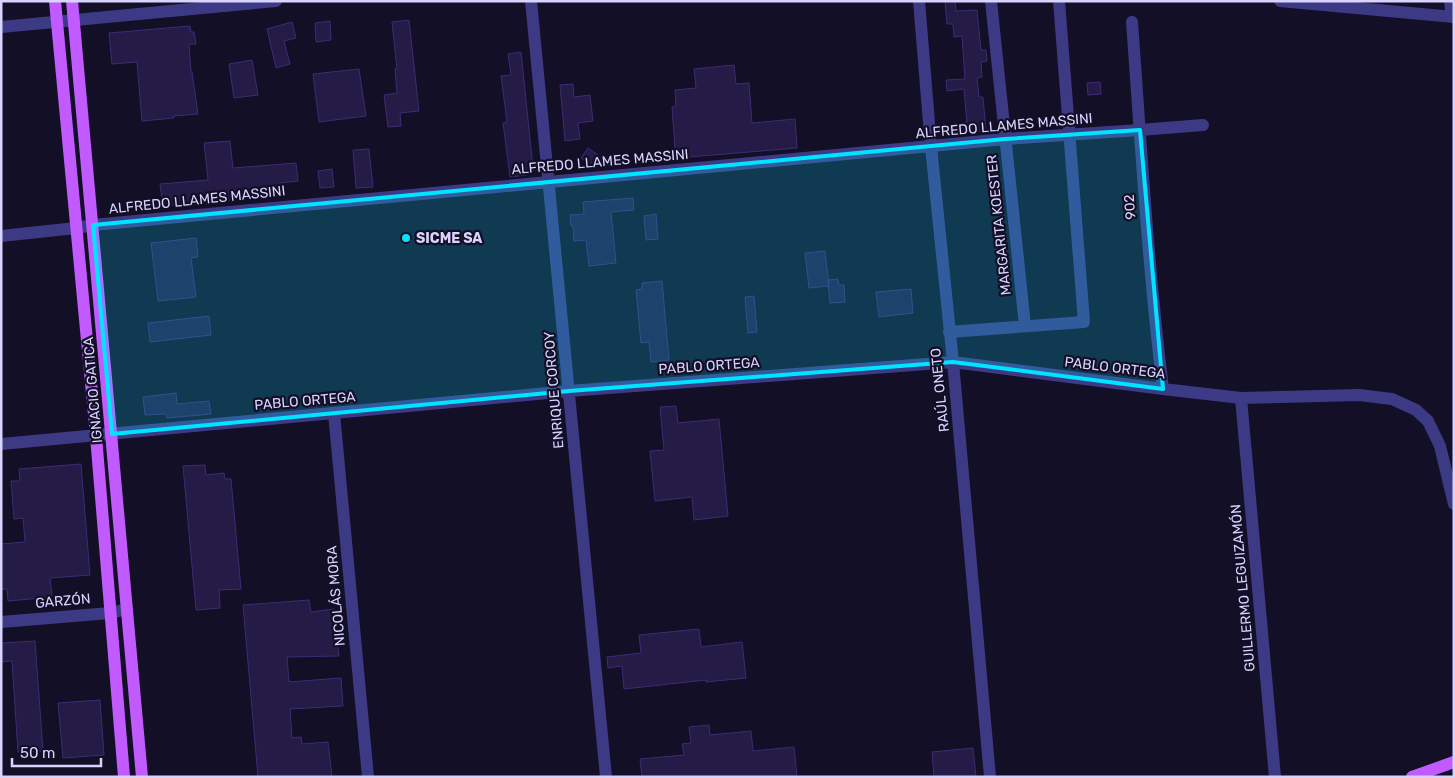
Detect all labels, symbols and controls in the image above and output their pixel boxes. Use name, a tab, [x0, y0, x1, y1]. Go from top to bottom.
street label: ALFREDO LLAMES MASSINI	[915, 110, 1093, 142]
street label: ALFREDO LLAMES MASSINI	[511, 146, 689, 178]
street label: MARGARITA KOESTER	[983, 154, 1015, 296]
street label: ALFREDO LLAMES MASSINI	[108, 182, 286, 218]
street label: 902	[1121, 194, 1139, 220]
place label: SICME SA	[416, 230, 482, 247]
marker: SICME SA	[400, 232, 412, 244]
street label: ENRIQUE CORCOY	[540, 331, 568, 449]
street label: IGNACIO GATICA	[80, 336, 106, 444]
street label: RAÚL ONETO	[926, 347, 953, 433]
street label: PABLO ORTEGA	[1064, 353, 1167, 383]
street label: PABLO ORTEGA	[658, 354, 761, 378]
street label: PABLO ORTEGA	[254, 388, 357, 414]
street label: GUILLERMO LEGUIZAMÓN	[1226, 503, 1259, 673]
street label: NICOLÁS MORA	[322, 544, 349, 647]
street label: GARZÓN	[35, 589, 91, 612]
scale bar	[12, 736, 101, 768]
text: 50 m	[20, 744, 55, 762]

